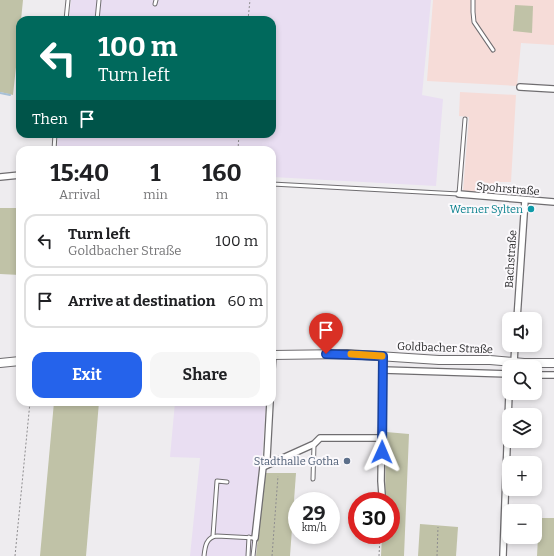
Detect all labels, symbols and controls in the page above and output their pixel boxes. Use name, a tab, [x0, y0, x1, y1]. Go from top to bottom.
text: 100 m	[98, 30, 177, 63]
icon: left	[32, 32, 84, 84]
text: Turn left	[98, 64, 170, 86]
icon: arrive	[76, 108, 98, 130]
text: Then	[32, 110, 68, 128]
text: 15:40	[50, 159, 109, 187]
text: 1	[150, 159, 161, 187]
text: 160	[202, 159, 242, 187]
street label: Spohrstraße	[476, 180, 540, 198]
text: Arrival	[59, 187, 100, 202]
text: min	[143, 187, 168, 202]
text: m	[216, 187, 228, 202]
place label: Werner Sylten	[450, 203, 523, 216]
marker: Werner Sylten	[526, 204, 536, 214]
text: Turn left	[68, 225, 130, 243]
icon: left	[34, 230, 56, 252]
street label: Bachstraße	[502, 230, 520, 288]
text: 100 m	[215, 232, 258, 250]
text: Goldbacher Straße	[68, 243, 181, 258]
icon: arrive	[34, 290, 56, 312]
text: Arrive at destination	[68, 292, 215, 310]
text: 60 m	[227, 292, 263, 310]
map controls	[502, 312, 542, 544]
button: sound	[502, 312, 542, 352]
pin	[309, 313, 343, 354]
icon: arrive	[315, 319, 337, 341]
street label: Goldbacher Straße	[397, 340, 493, 356]
button: Exit	[32, 352, 142, 398]
button: Share	[150, 352, 260, 398]
button: search	[502, 360, 542, 400]
button: layers	[502, 408, 542, 448]
position arrow	[361, 431, 403, 473]
place label: Stadthalle Gotha	[254, 455, 339, 468]
marker: Stadthalle Gotha	[342, 456, 352, 466]
button: +	[502, 456, 542, 496]
speed limit sign: 30	[348, 492, 400, 544]
text: 29	[302, 501, 326, 525]
button: −	[502, 504, 542, 544]
text: km/h	[302, 522, 326, 534]

